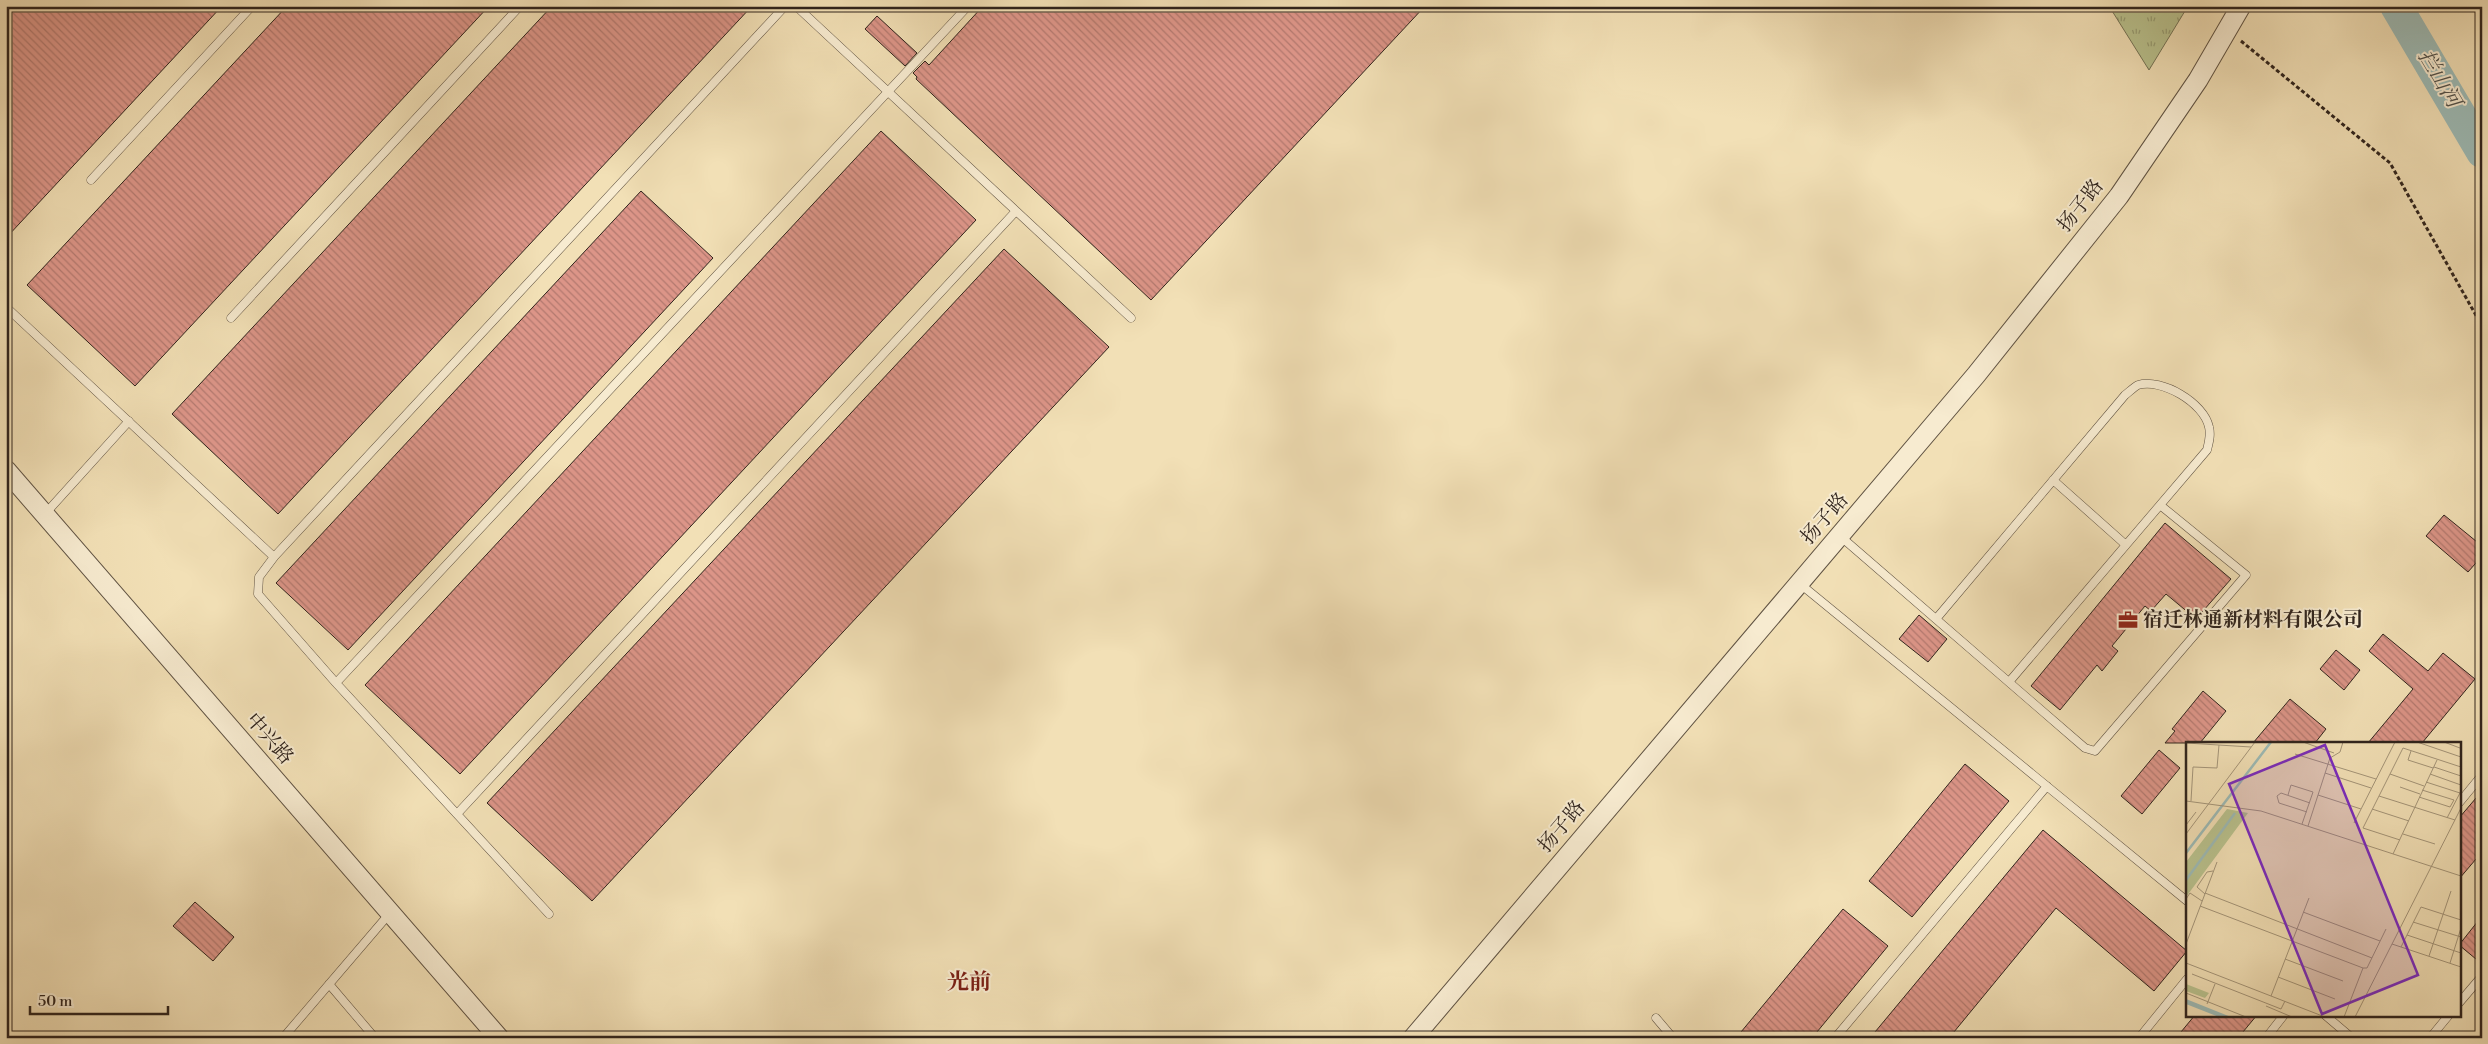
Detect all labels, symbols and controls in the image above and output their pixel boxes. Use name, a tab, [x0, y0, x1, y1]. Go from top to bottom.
water label: 拦山河	[2412, 45, 2468, 116]
street label: 扬子路	[2053, 175, 2109, 237]
street label: 扬子路	[1796, 488, 1854, 550]
place label: 宿迁林通新材料有限公司	[2143, 608, 2363, 633]
office icon: 宿迁林通新材料有限公司	[2117, 609, 2139, 631]
street label: 中兴路	[240, 708, 298, 770]
inset map	[2186, 742, 2460, 1016]
street label: 扬子路	[1533, 796, 1591, 858]
district label: 光前	[947, 969, 991, 996]
scale bar	[30, 984, 168, 1016]
text: 50 m	[38, 992, 72, 1011]

